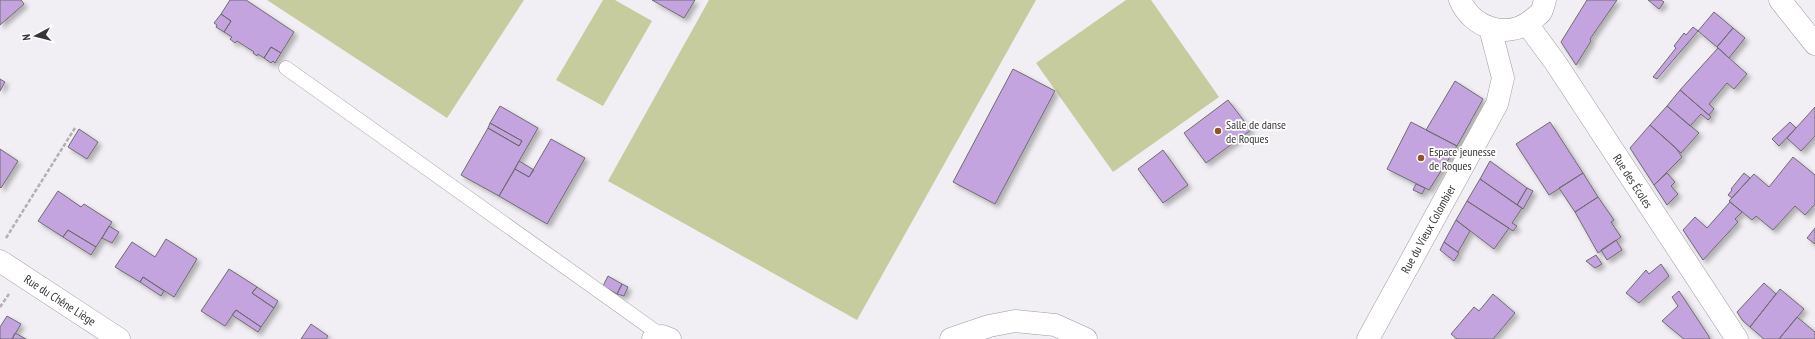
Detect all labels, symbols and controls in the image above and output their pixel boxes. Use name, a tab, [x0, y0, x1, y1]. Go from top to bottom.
north arrow	[16, 16, 56, 56]
text: N	[19, 33, 33, 41]
place label: Salle de danse de Roques	[1226, 117, 1286, 146]
marker: Salle de danse de Roques	[1213, 126, 1223, 136]
place label: Espace jeunesse de Roques	[1429, 144, 1496, 173]
street label: Rue des Écoles	[1610, 151, 1656, 211]
marker: Espace jeunesse de Roques	[1416, 153, 1426, 163]
street label: Rue du Vieux Colombier	[1397, 182, 1459, 276]
street label: Rue du Chêne Liège	[21, 271, 99, 329]

